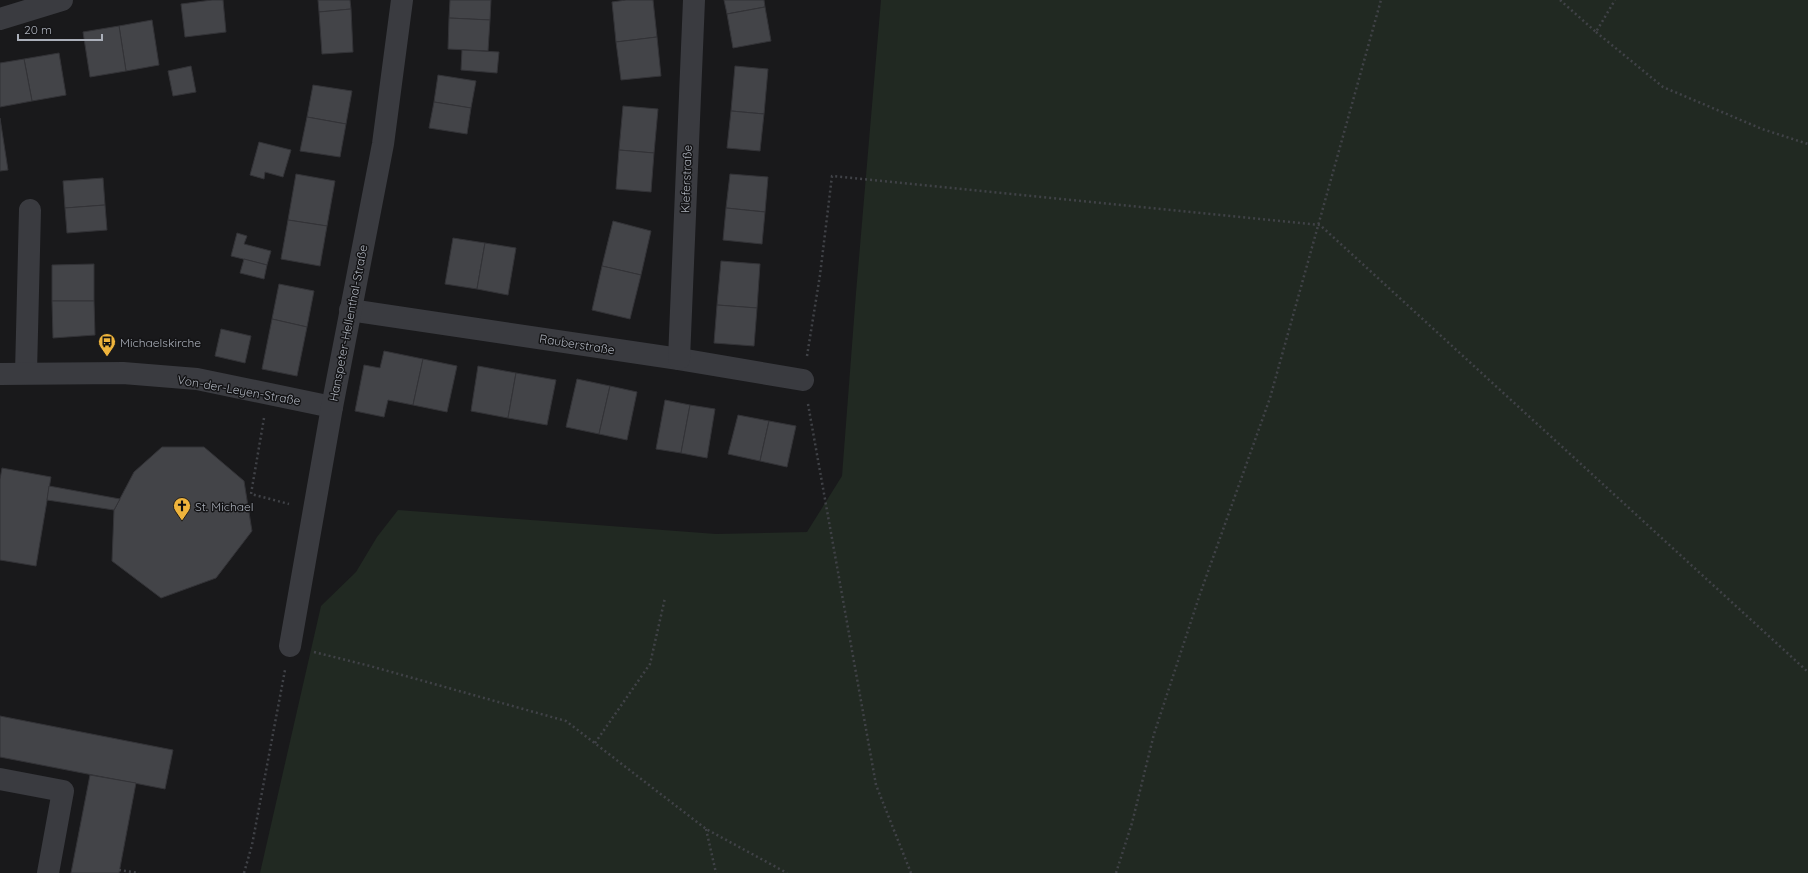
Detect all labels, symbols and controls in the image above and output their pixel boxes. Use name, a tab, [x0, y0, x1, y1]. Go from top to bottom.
scale bar	[18, 16, 102, 42]
text: 20 m	[24, 22, 52, 37]
street label: Kieferstraße	[677, 144, 695, 213]
street label: Hanspeter-Hellenthal-Straße	[325, 243, 371, 403]
street label: Rauberstraße	[538, 331, 616, 357]
bus stop icon: Michaelskirche	[97, 332, 117, 357]
place label: Michaelskirche	[120, 335, 201, 350]
street label: Von-der-Leyen-Straße	[176, 372, 302, 408]
church icon: St. Michael	[172, 496, 192, 521]
place label: St. Michael	[195, 499, 254, 514]

